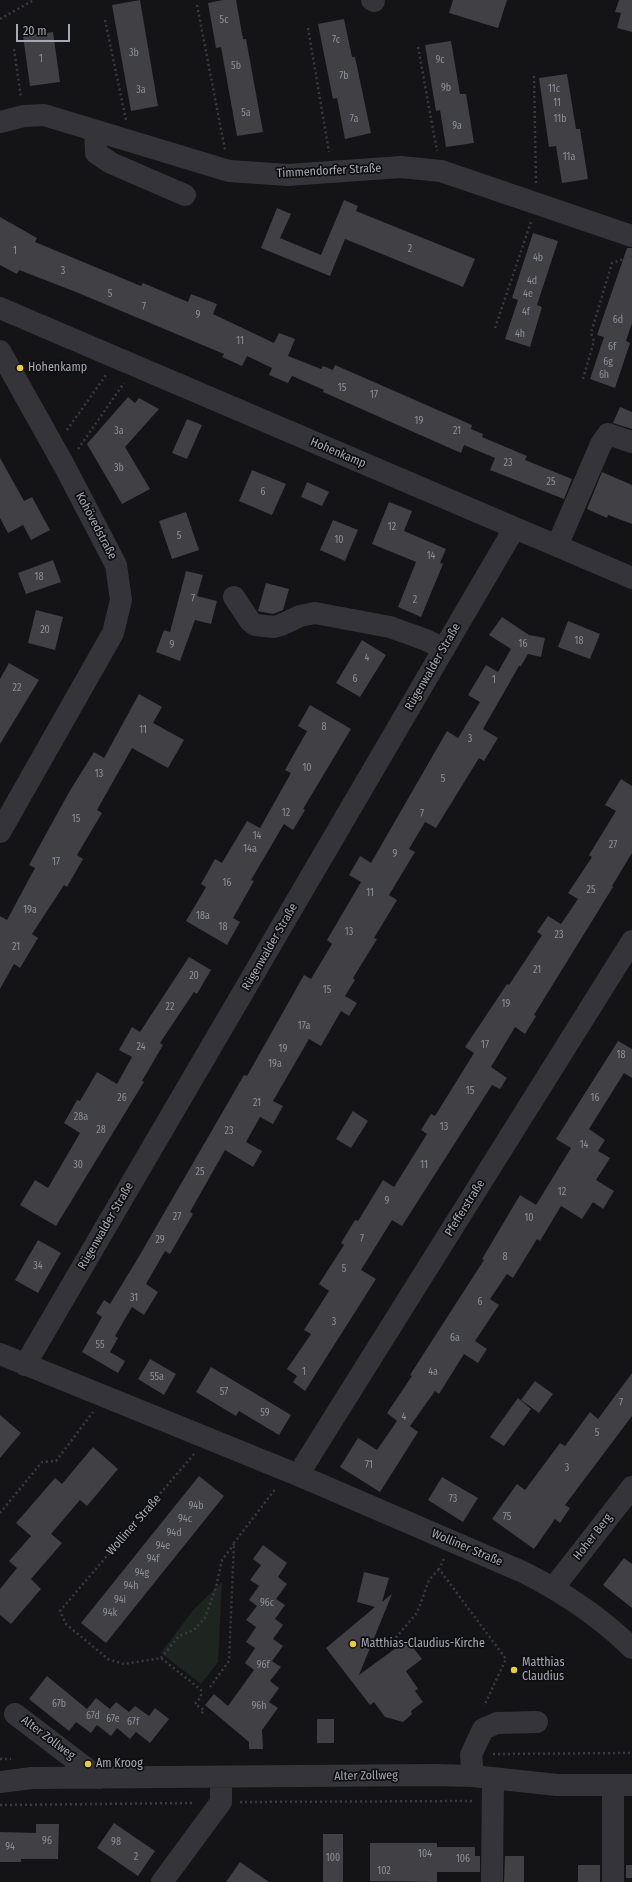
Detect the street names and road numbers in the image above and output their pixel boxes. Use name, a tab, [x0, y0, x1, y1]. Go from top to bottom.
street label: Timmendorfer Straße	[276, 161, 382, 181]
street label: Hohenkamp	[308, 435, 368, 471]
street label: Kohövedstraße	[72, 490, 120, 562]
street label: Rügenwalder Straße	[402, 621, 464, 713]
street label: Rügenwalder Straße	[239, 901, 301, 993]
street label: Pfefferstraße	[442, 1177, 488, 1239]
street label: Rügenwalder Straße	[75, 1180, 137, 1272]
street label: Wolliner Straße	[104, 1492, 164, 1558]
street label: Hoher Berg	[570, 1511, 616, 1563]
street label: Wolliner Straße	[429, 1527, 505, 1569]
street label: Alter Zollweg	[18, 1713, 78, 1763]
street label: Alter Zollweg	[334, 1768, 398, 1784]

